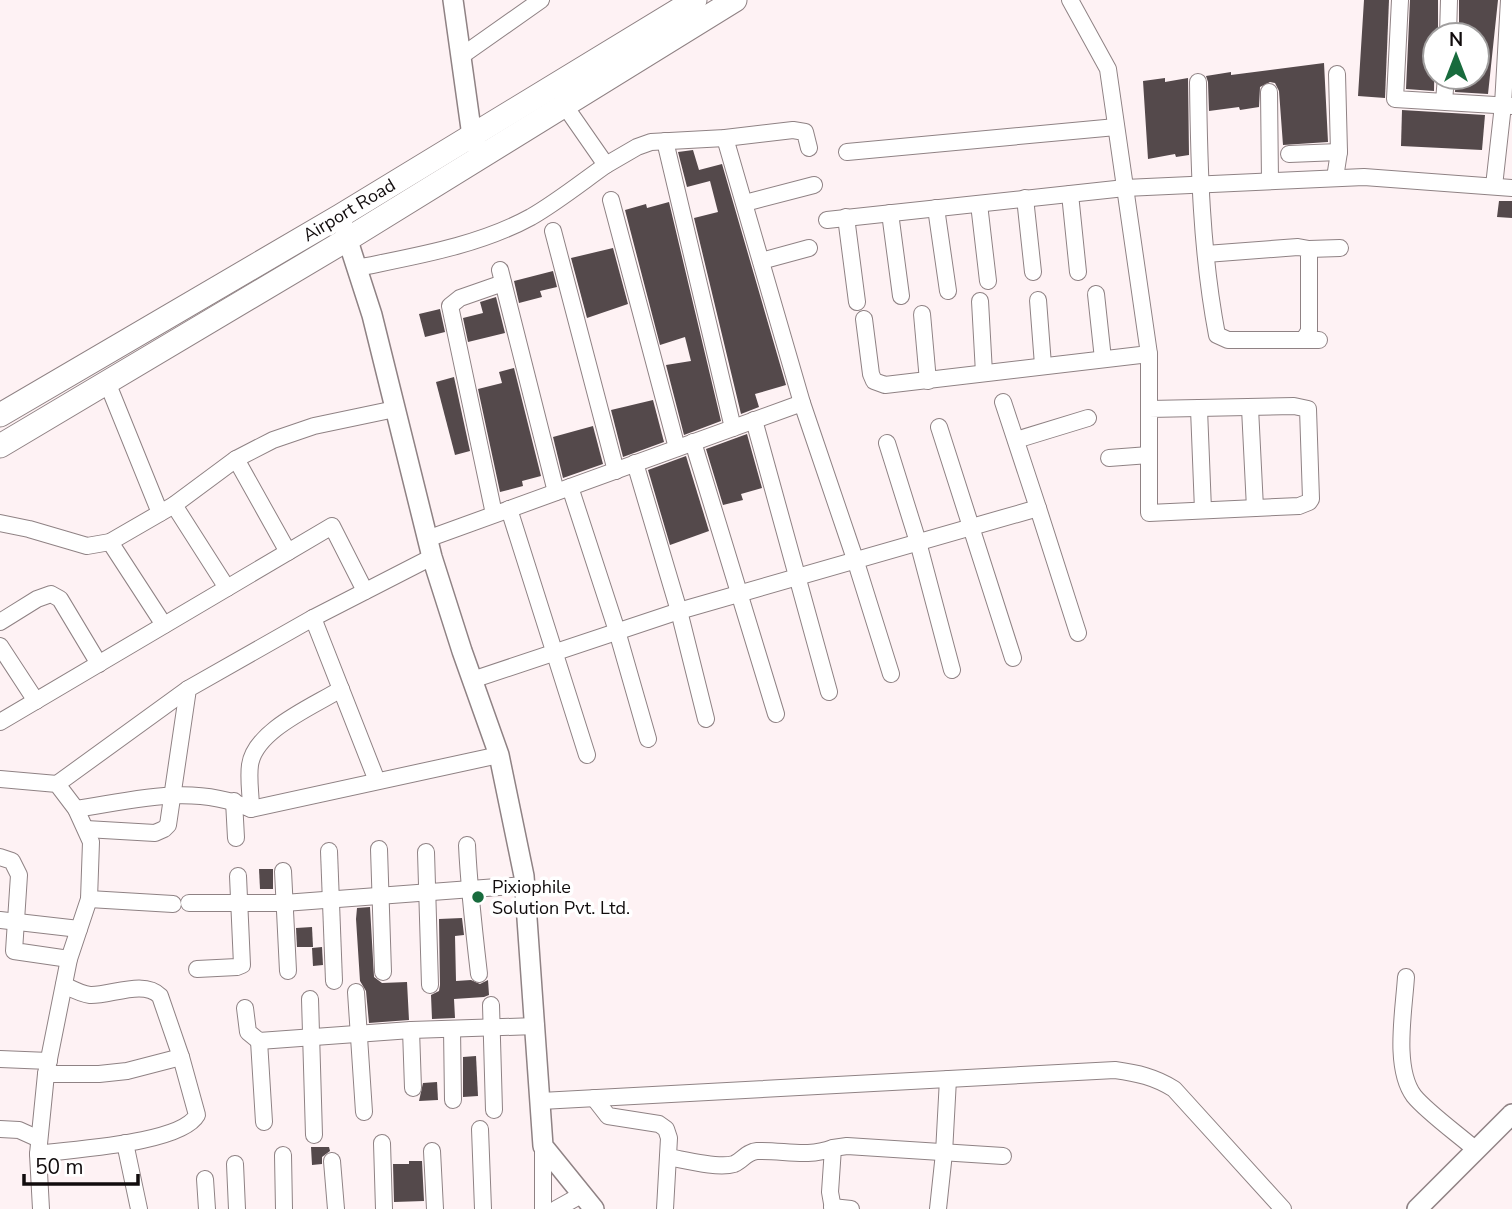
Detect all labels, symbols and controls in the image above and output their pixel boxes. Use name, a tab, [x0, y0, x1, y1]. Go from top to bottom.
north arrow	[1421, 21, 1491, 91]
text: N	[1449, 27, 1463, 53]
street label: Airport Road	[298, 173, 400, 247]
place label: Pixiophile Solution Pvt. Ltd.	[492, 875, 630, 920]
marker: Pixiophile Solution Pvt. Ltd.	[470, 889, 486, 905]
scale bar	[24, 1142, 138, 1186]
text: 50 m	[35, 1153, 84, 1181]

